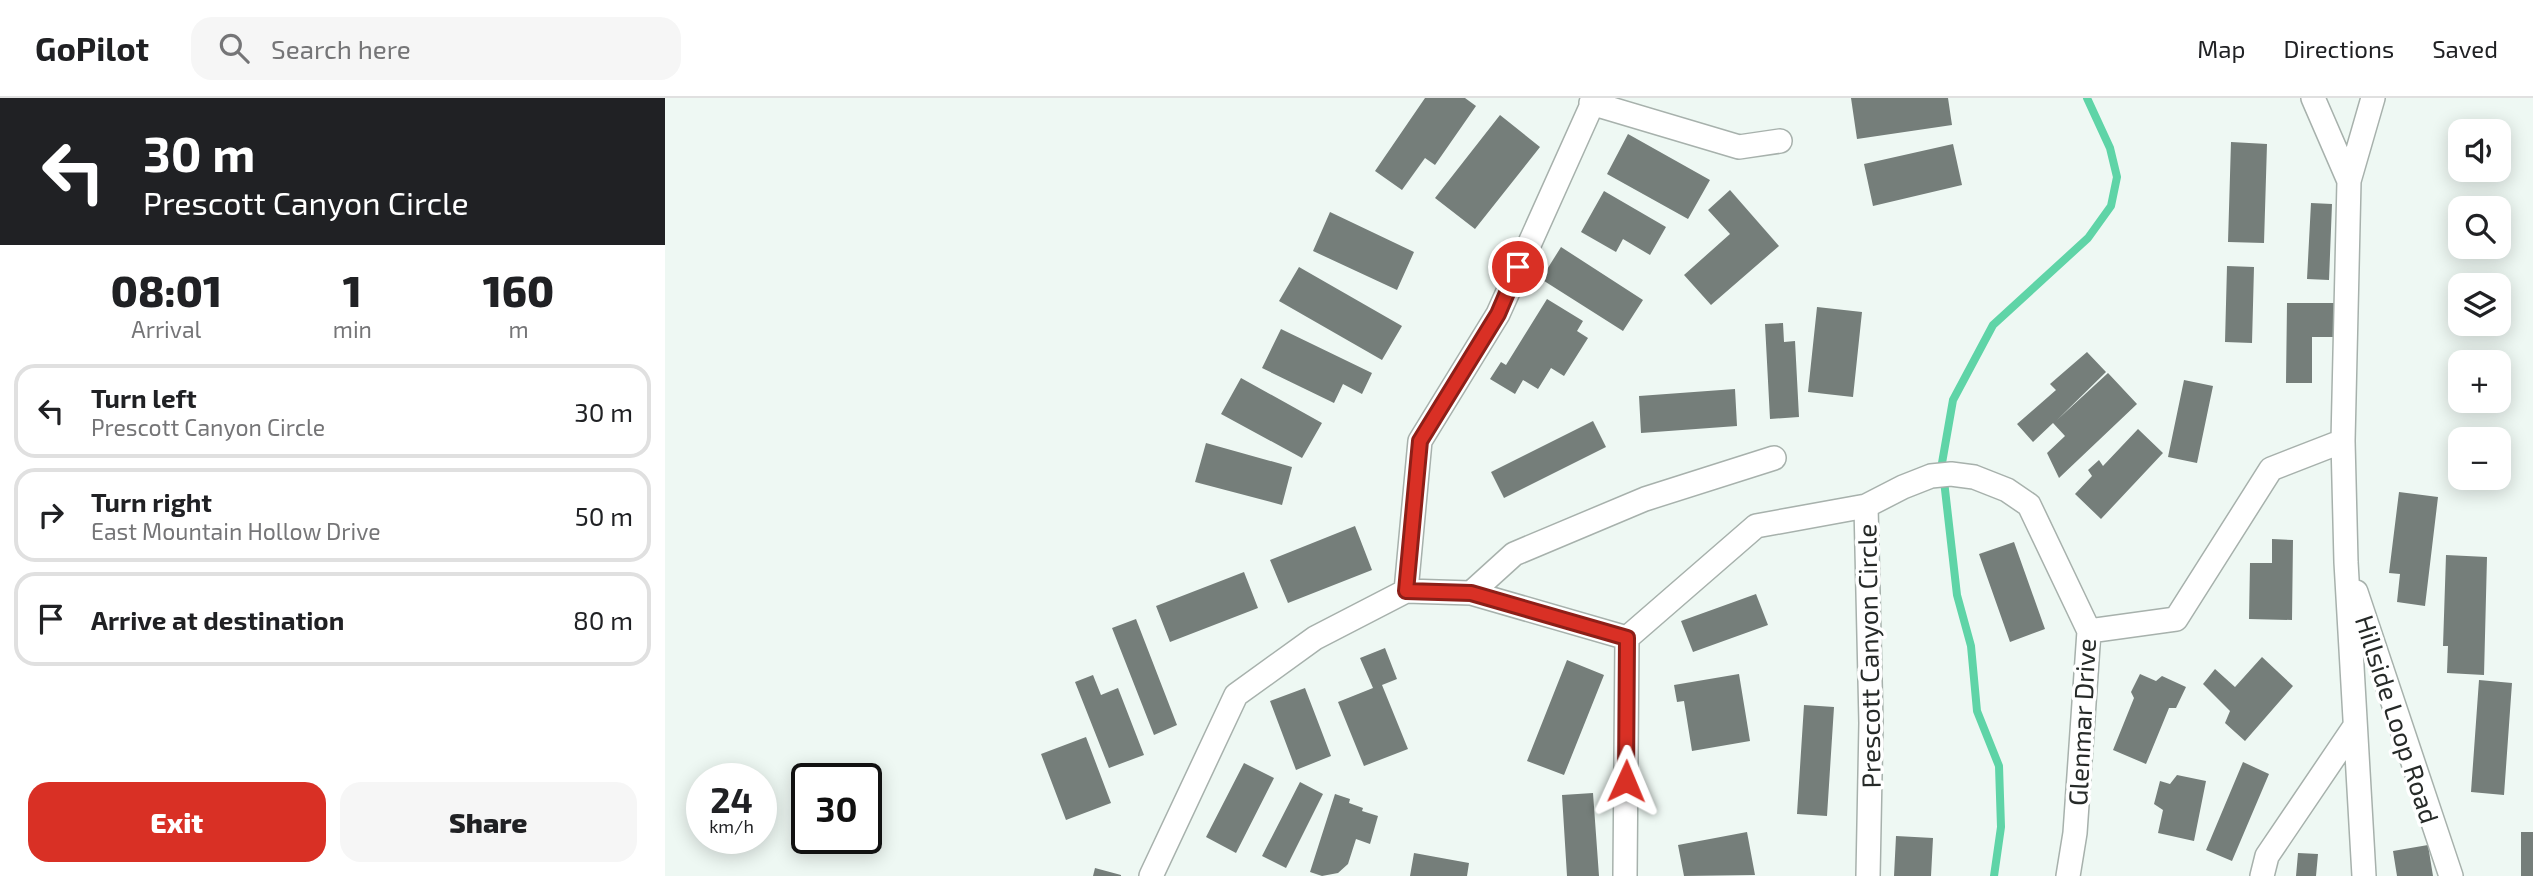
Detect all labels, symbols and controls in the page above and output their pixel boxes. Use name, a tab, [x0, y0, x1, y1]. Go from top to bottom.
search box	[191, 17, 681, 80]
text: GoPilot	[35, 28, 149, 68]
icon: search	[215, 29, 253, 67]
text: Search here	[271, 33, 411, 64]
text: Map	[2197, 34, 2245, 63]
text: Directions	[2283, 34, 2394, 63]
text: Saved	[2432, 34, 2498, 63]
map controls	[2448, 119, 2511, 490]
button: sound	[2448, 119, 2511, 182]
text: 30 m	[143, 123, 255, 182]
icon: left	[28, 126, 119, 217]
text: Prescott Canyon Circle	[143, 183, 469, 221]
button: search	[2448, 196, 2511, 259]
pin	[1488, 237, 1548, 297]
icon: arrive	[1499, 248, 1537, 286]
text: 08:01	[111, 265, 222, 315]
text: 1	[343, 265, 362, 315]
text: 160	[483, 265, 554, 315]
button: layers	[2448, 273, 2511, 336]
text: Arrival	[131, 315, 201, 343]
text: min	[333, 315, 372, 343]
text: m	[508, 315, 529, 343]
button: +	[2448, 350, 2511, 413]
text: Turn left	[91, 382, 197, 413]
icon: left	[32, 392, 70, 430]
text: 30 m	[574, 396, 633, 427]
text: Prescott Canyon Circle	[91, 413, 325, 441]
button: −	[2448, 427, 2511, 490]
text: Turn right	[91, 486, 212, 517]
icon: right	[32, 496, 70, 534]
text: 50 m	[575, 500, 633, 531]
text: East Mountain Hollow Drive	[91, 517, 381, 545]
street label: Prescott Canyon Circle	[1850, 523, 1886, 789]
icon: arrive	[32, 600, 70, 638]
text: Arrive at destination	[91, 604, 344, 635]
text: 80 m	[573, 604, 633, 635]
street label: Hillside Loop Road	[2350, 611, 2446, 827]
street label: Glenmar Drive	[2061, 638, 2101, 806]
position arrow	[1589, 744, 1663, 818]
speed limit sign: 30	[791, 763, 882, 854]
text: 24	[710, 778, 753, 820]
button: Exit	[28, 782, 326, 862]
button: Share	[340, 782, 637, 862]
text: km/h	[709, 815, 754, 837]

